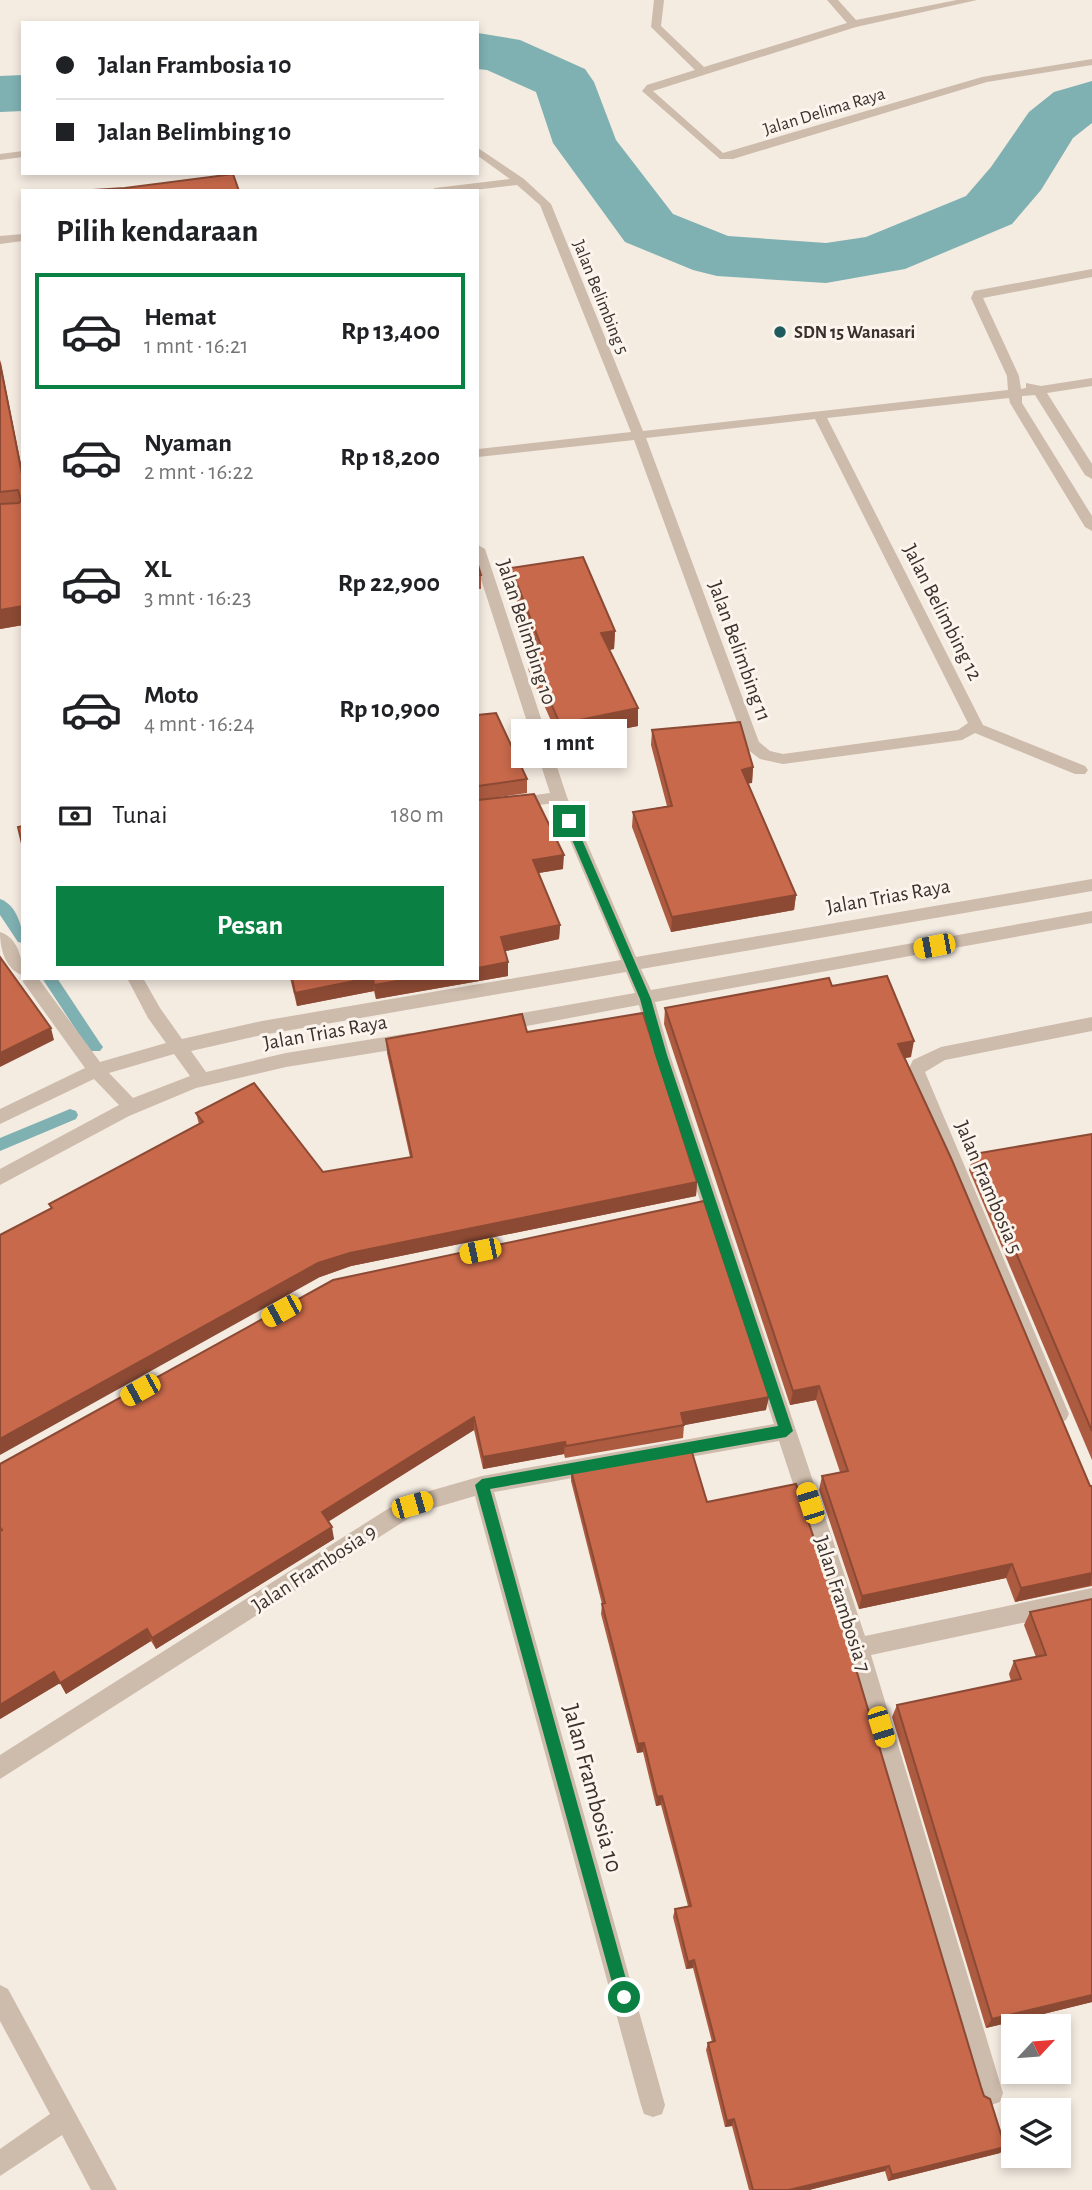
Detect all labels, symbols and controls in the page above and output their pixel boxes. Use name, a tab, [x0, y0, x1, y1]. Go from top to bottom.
text: Jalan Frambosia 10	[98, 52, 292, 78]
street label: Jalan Delima Raya	[761, 85, 887, 139]
text: Jalan Belimbing 10	[98, 119, 291, 145]
text: Pilih kendaraan	[56, 215, 258, 247]
street label: Jalan Belimbing 5	[569, 238, 631, 357]
icon: car	[60, 300, 123, 363]
text: Hemat	[144, 304, 216, 330]
text: Rp 13,400	[341, 318, 440, 344]
marker: SDN 15 Wanasari	[772, 324, 788, 340]
place label: SDN 15 Wanasari	[794, 324, 915, 342]
text: 1 mnt · 16:21	[144, 335, 248, 358]
icon: car	[60, 426, 123, 489]
text: Nyaman	[144, 430, 232, 456]
text: Rp 18,200	[340, 444, 440, 470]
text: 2 mnt · 16:22	[144, 461, 253, 484]
street label: Jalan Belimbing 12	[899, 541, 986, 684]
icon: car	[60, 552, 123, 615]
text: XL	[144, 556, 171, 582]
street label: Jalan Belimbing 10	[493, 557, 560, 707]
text: Rp 22,900	[338, 570, 440, 596]
street label: Jalan Belimbing 11	[704, 578, 775, 724]
text: 3 mnt · 16:23	[144, 587, 251, 610]
icon: car	[60, 678, 123, 741]
text: Moto	[144, 682, 199, 708]
text: Rp 10,900	[339, 696, 440, 722]
text: 4 mnt · 16:24	[144, 713, 255, 736]
callout: 1 mnt	[511, 720, 627, 768]
text: 1 mnt	[544, 732, 594, 755]
icon: cash	[56, 797, 94, 835]
text: Tunai	[112, 802, 168, 828]
text: 180 m	[391, 804, 444, 827]
route end	[553, 805, 585, 837]
street label: Jalan Trias Raya	[824, 875, 952, 918]
button: Pesan	[56, 886, 444, 966]
car	[912, 932, 957, 960]
street label: Jalan Trias Raya	[261, 1011, 389, 1054]
street label: Jalan Frambosia 5	[951, 1118, 1026, 1257]
car	[458, 1236, 503, 1266]
car	[258, 1292, 305, 1330]
car	[117, 1371, 164, 1409]
car	[794, 1480, 827, 1526]
car	[389, 1489, 436, 1521]
street label: Jalan Frambosia 9	[249, 1521, 380, 1616]
street label: Jalan Frambosia 7	[811, 1533, 875, 1675]
street label: Jalan Frambosia 10	[558, 1702, 626, 1875]
car	[865, 1704, 898, 1750]
route start	[608, 1981, 640, 2013]
north arrow	[1001, 2014, 1071, 2084]
map controls	[1001, 2014, 1071, 2168]
button: layers	[1001, 2098, 1071, 2168]

